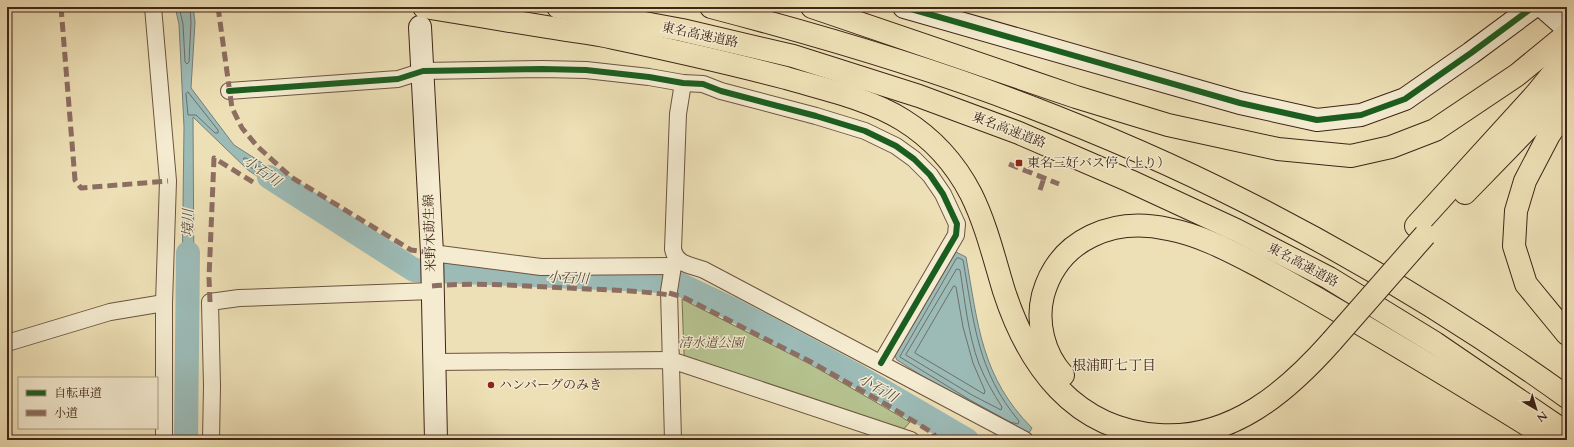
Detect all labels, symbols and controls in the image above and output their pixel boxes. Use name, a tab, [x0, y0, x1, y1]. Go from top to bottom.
street label: 東名高速道路	[660, 18, 740, 52]
street label: 東名高速道路	[969, 108, 1049, 152]
water label: 小石川	[239, 151, 286, 192]
place label: 東名三好バス停（上り）	[1027, 154, 1170, 172]
marker: 東名三好バス停（上り）	[1014, 158, 1024, 168]
street label: 米野木莇生線	[420, 194, 440, 272]
water label: 境川	[178, 207, 198, 237]
street label: 東名高速道路	[1264, 239, 1342, 291]
water label: 小石川	[547, 267, 591, 289]
park label: 清水道公園	[678, 334, 745, 352]
district label: 根浦町七丁目	[1072, 356, 1156, 375]
water label: 小石川	[855, 369, 903, 408]
place label: ハンバーグのみき	[499, 376, 602, 394]
legend	[18, 377, 158, 429]
marker: ハンバーグのみき	[486, 380, 496, 390]
text: 自転車道	[54, 385, 102, 401]
north arrow	[1516, 389, 1556, 429]
text: 小道	[54, 405, 78, 421]
text: N	[1533, 408, 1550, 426]

